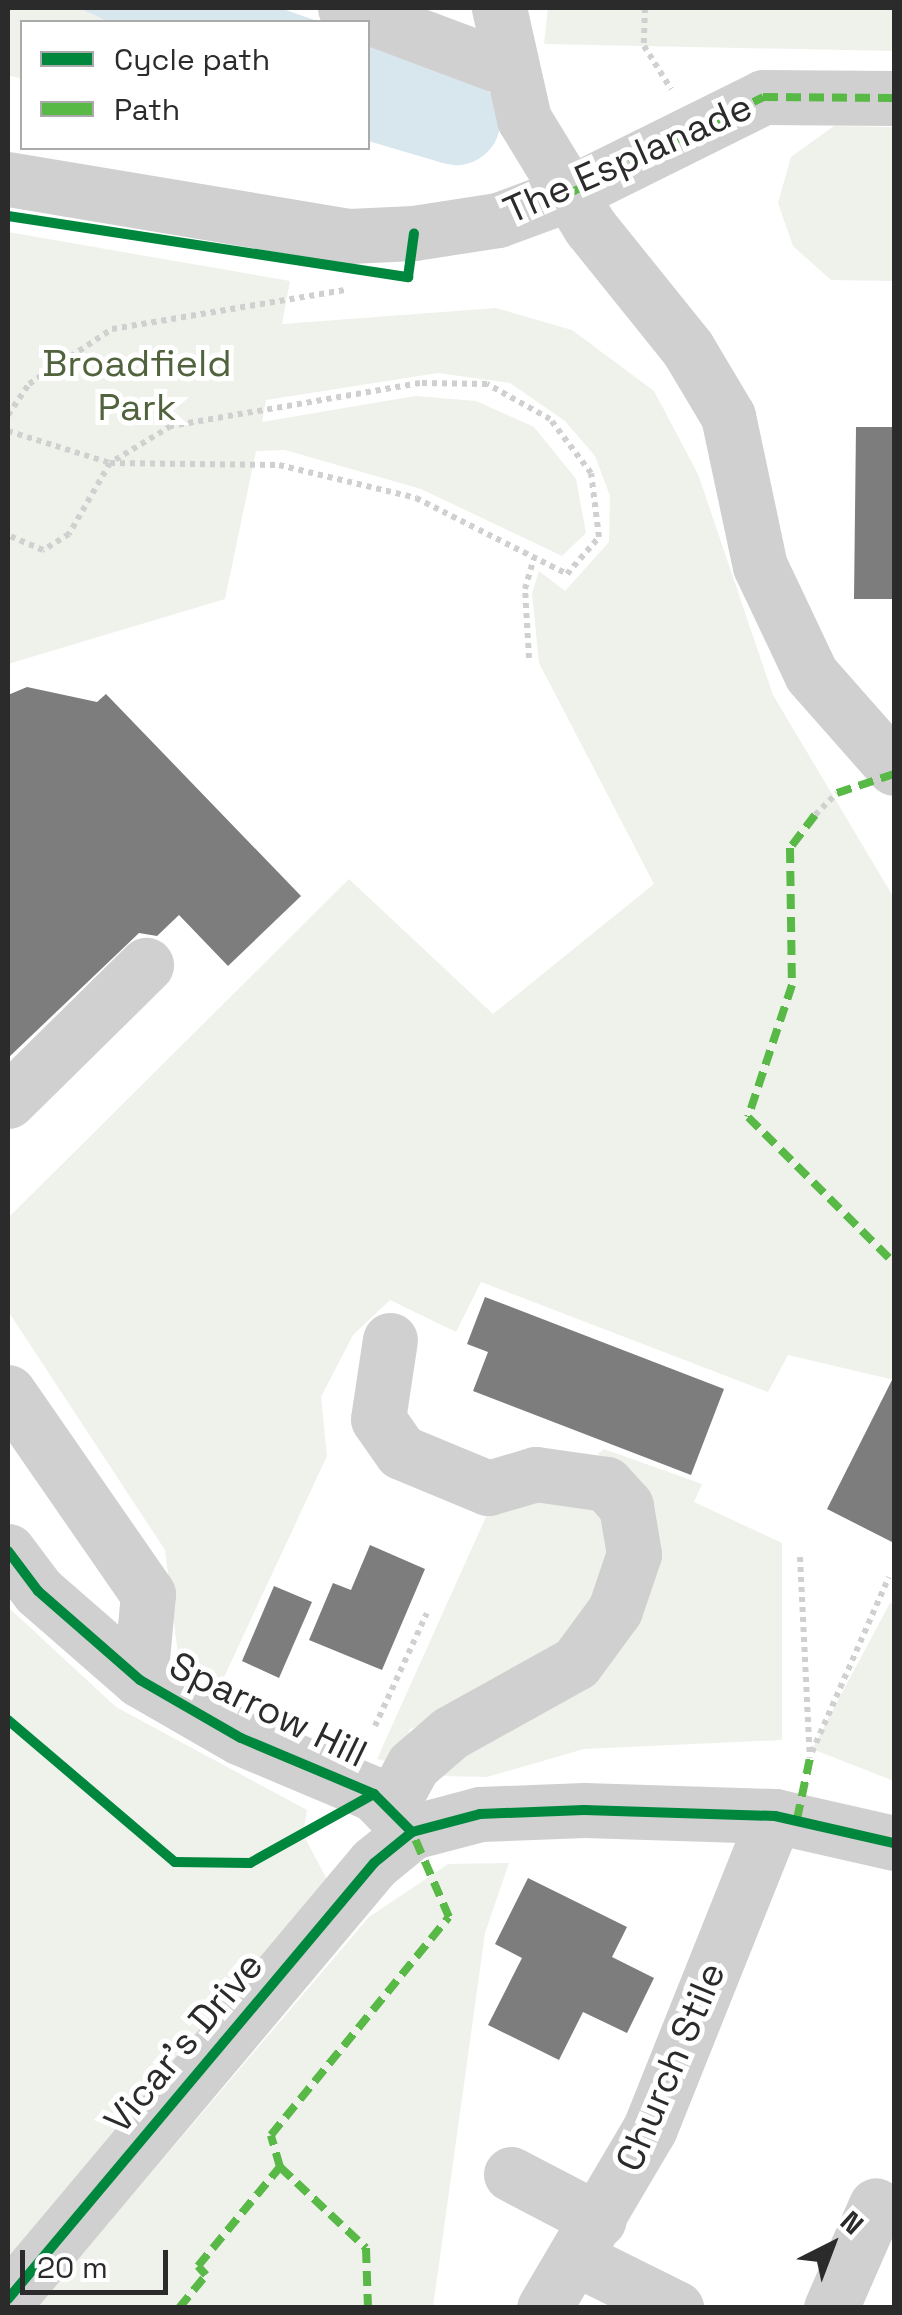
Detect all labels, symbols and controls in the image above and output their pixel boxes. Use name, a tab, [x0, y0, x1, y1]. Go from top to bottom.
legend	[20, 20, 370, 150]
text: Cycle path	[114, 40, 270, 79]
street label: The Esplanade	[497, 84, 759, 234]
text: Path	[114, 90, 180, 129]
park label: Broadfield Park	[42, 341, 232, 430]
street label: Sparrow Hill	[162, 1643, 374, 1777]
street label: Vicar's Drive	[95, 1943, 273, 2143]
street label: Church Stile	[607, 1956, 735, 2178]
north arrow	[782, 2195, 882, 2295]
text: N	[833, 2203, 871, 2242]
scale bar	[25, 2230, 172, 2292]
text: 20 m	[37, 2248, 108, 2287]

